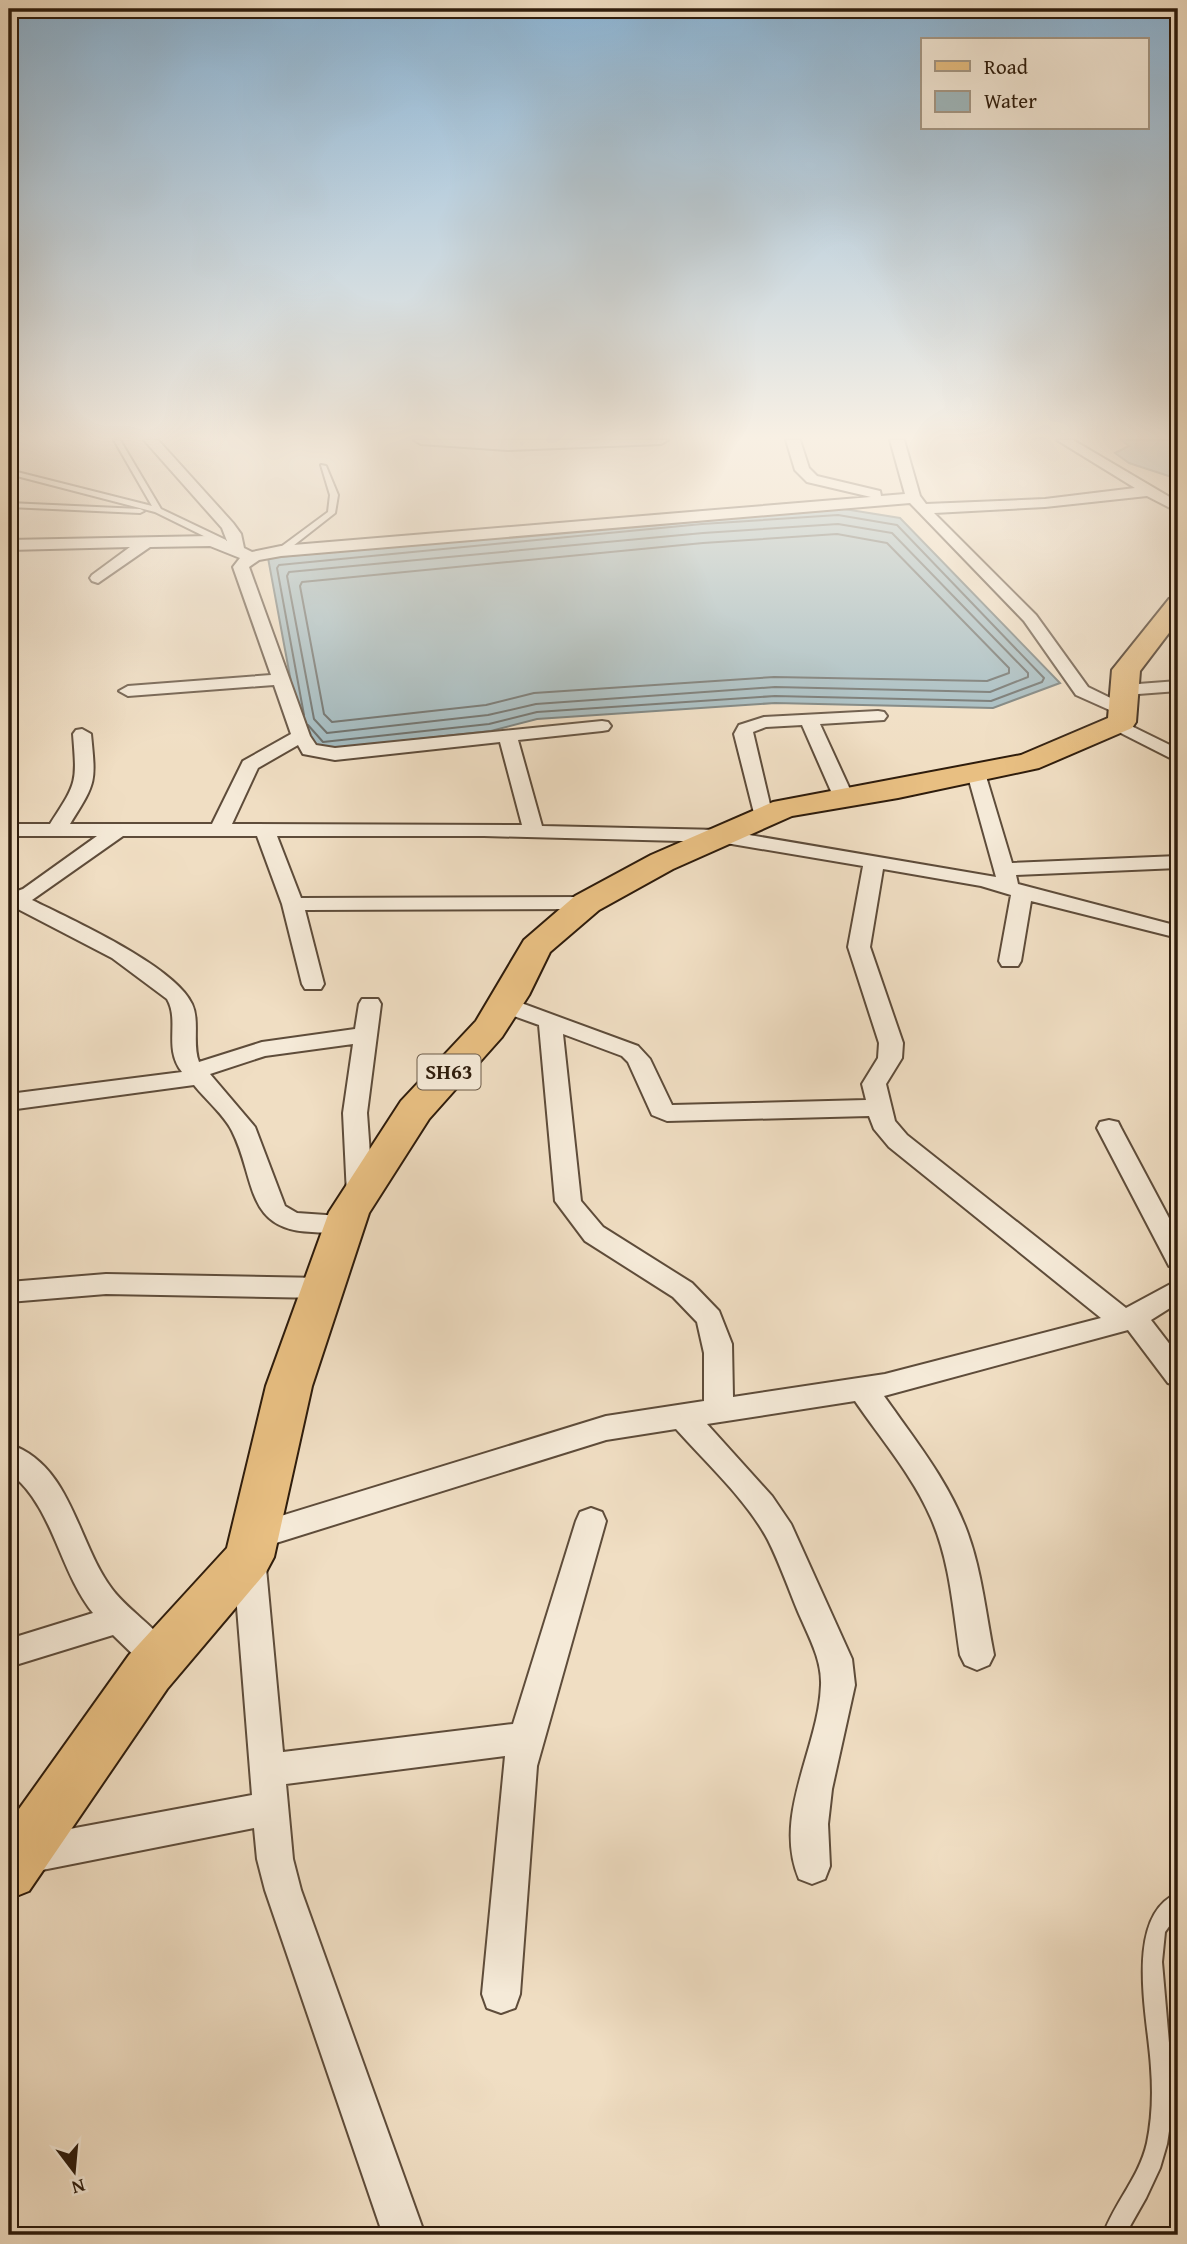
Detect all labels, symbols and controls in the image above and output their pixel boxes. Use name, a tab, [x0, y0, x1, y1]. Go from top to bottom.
legend	[921, 38, 1148, 130]
text: Road	[984, 51, 1029, 82]
text: Water	[984, 85, 1037, 116]
road number: SH63	[418, 1054, 480, 1090]
north arrow	[38, 2136, 108, 2206]
text: N	[68, 2172, 89, 2203]

